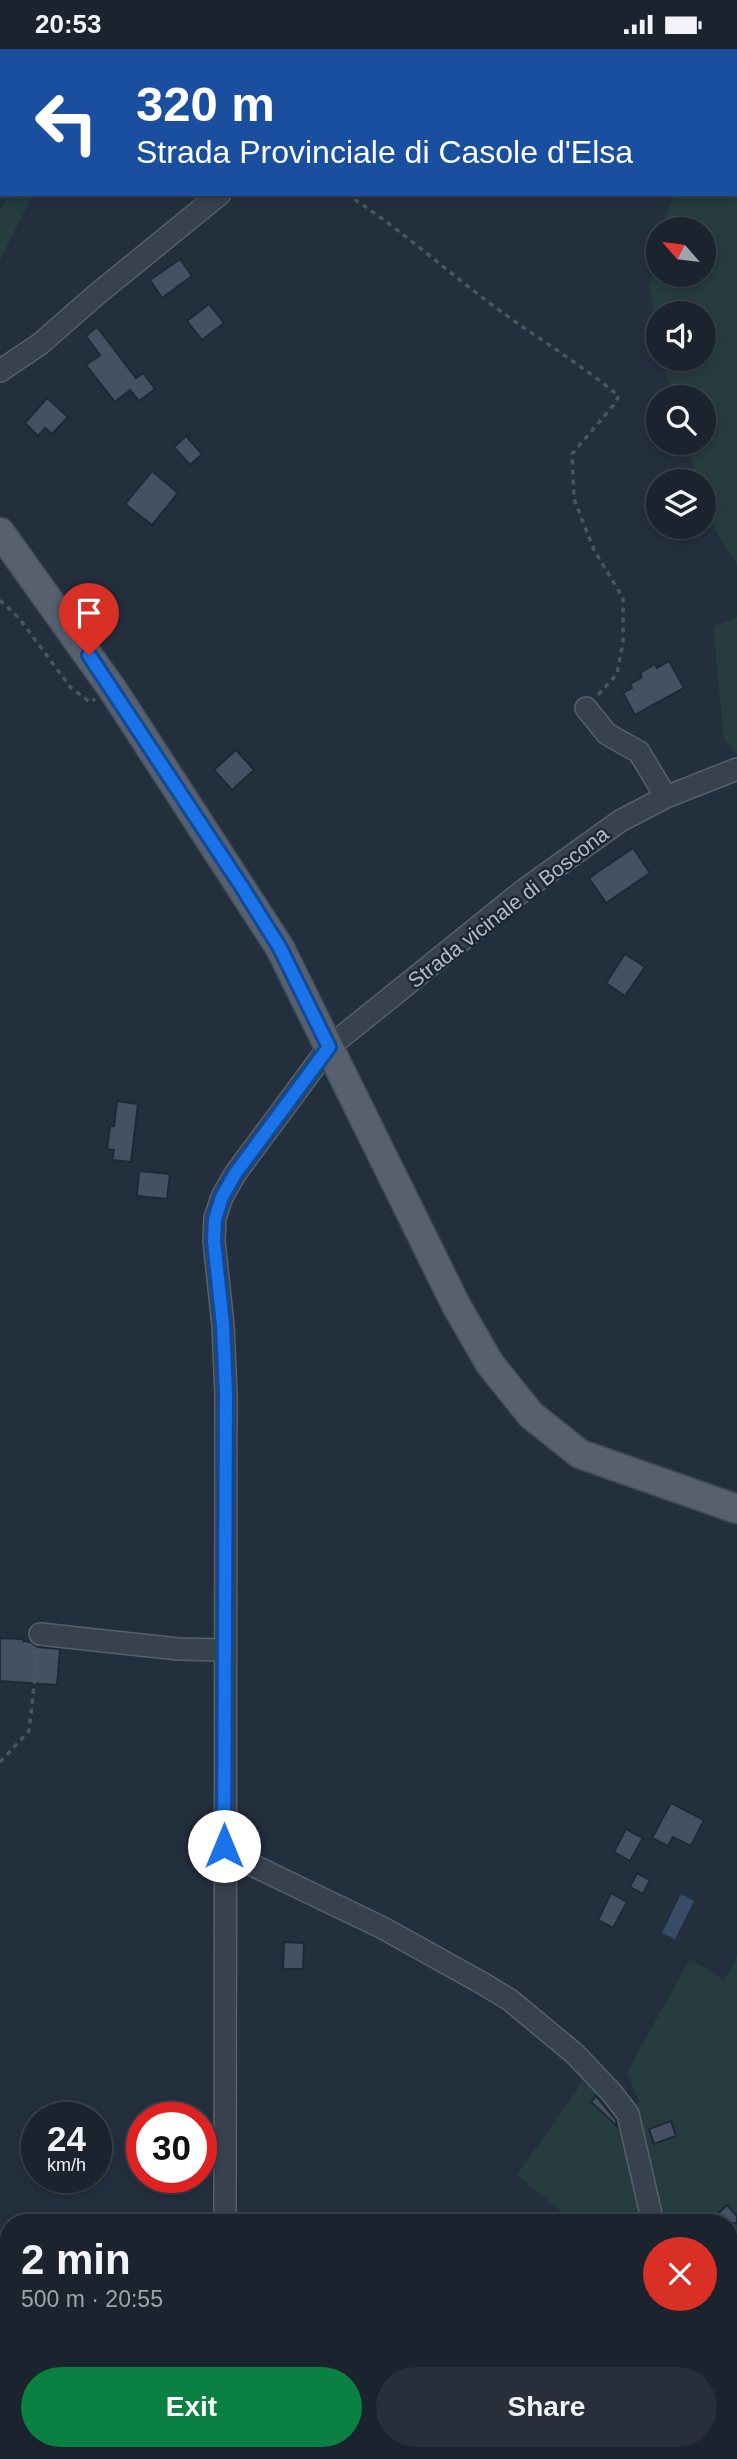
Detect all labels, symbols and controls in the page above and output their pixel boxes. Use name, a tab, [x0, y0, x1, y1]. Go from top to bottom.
text: 20:53	[35, 9, 102, 39]
icon: left	[21, 77, 112, 168]
text: 320 m	[136, 77, 275, 131]
text: Strada Provinciale di Casole d'Elsa	[136, 134, 633, 170]
north arrow	[646, 217, 716, 287]
map controls	[646, 217, 716, 539]
button: sound	[646, 301, 716, 371]
button: search	[646, 385, 716, 455]
button: layers	[646, 469, 716, 539]
pin	[59, 583, 119, 655]
icon: arrive	[70, 594, 108, 632]
street label: Strada vicinale di Boscona	[403, 822, 613, 992]
position arrow	[187, 1809, 261, 1883]
speed limit sign: 30	[126, 2102, 217, 2193]
text: 24	[47, 2119, 86, 2158]
text: km/h	[47, 2155, 86, 2175]
text: 2 min	[21, 2236, 131, 2283]
button: close	[643, 2237, 717, 2311]
text: 500 m · 20:55	[21, 2286, 163, 2312]
button: Exit	[21, 2367, 362, 2447]
button: Share	[376, 2367, 717, 2447]

